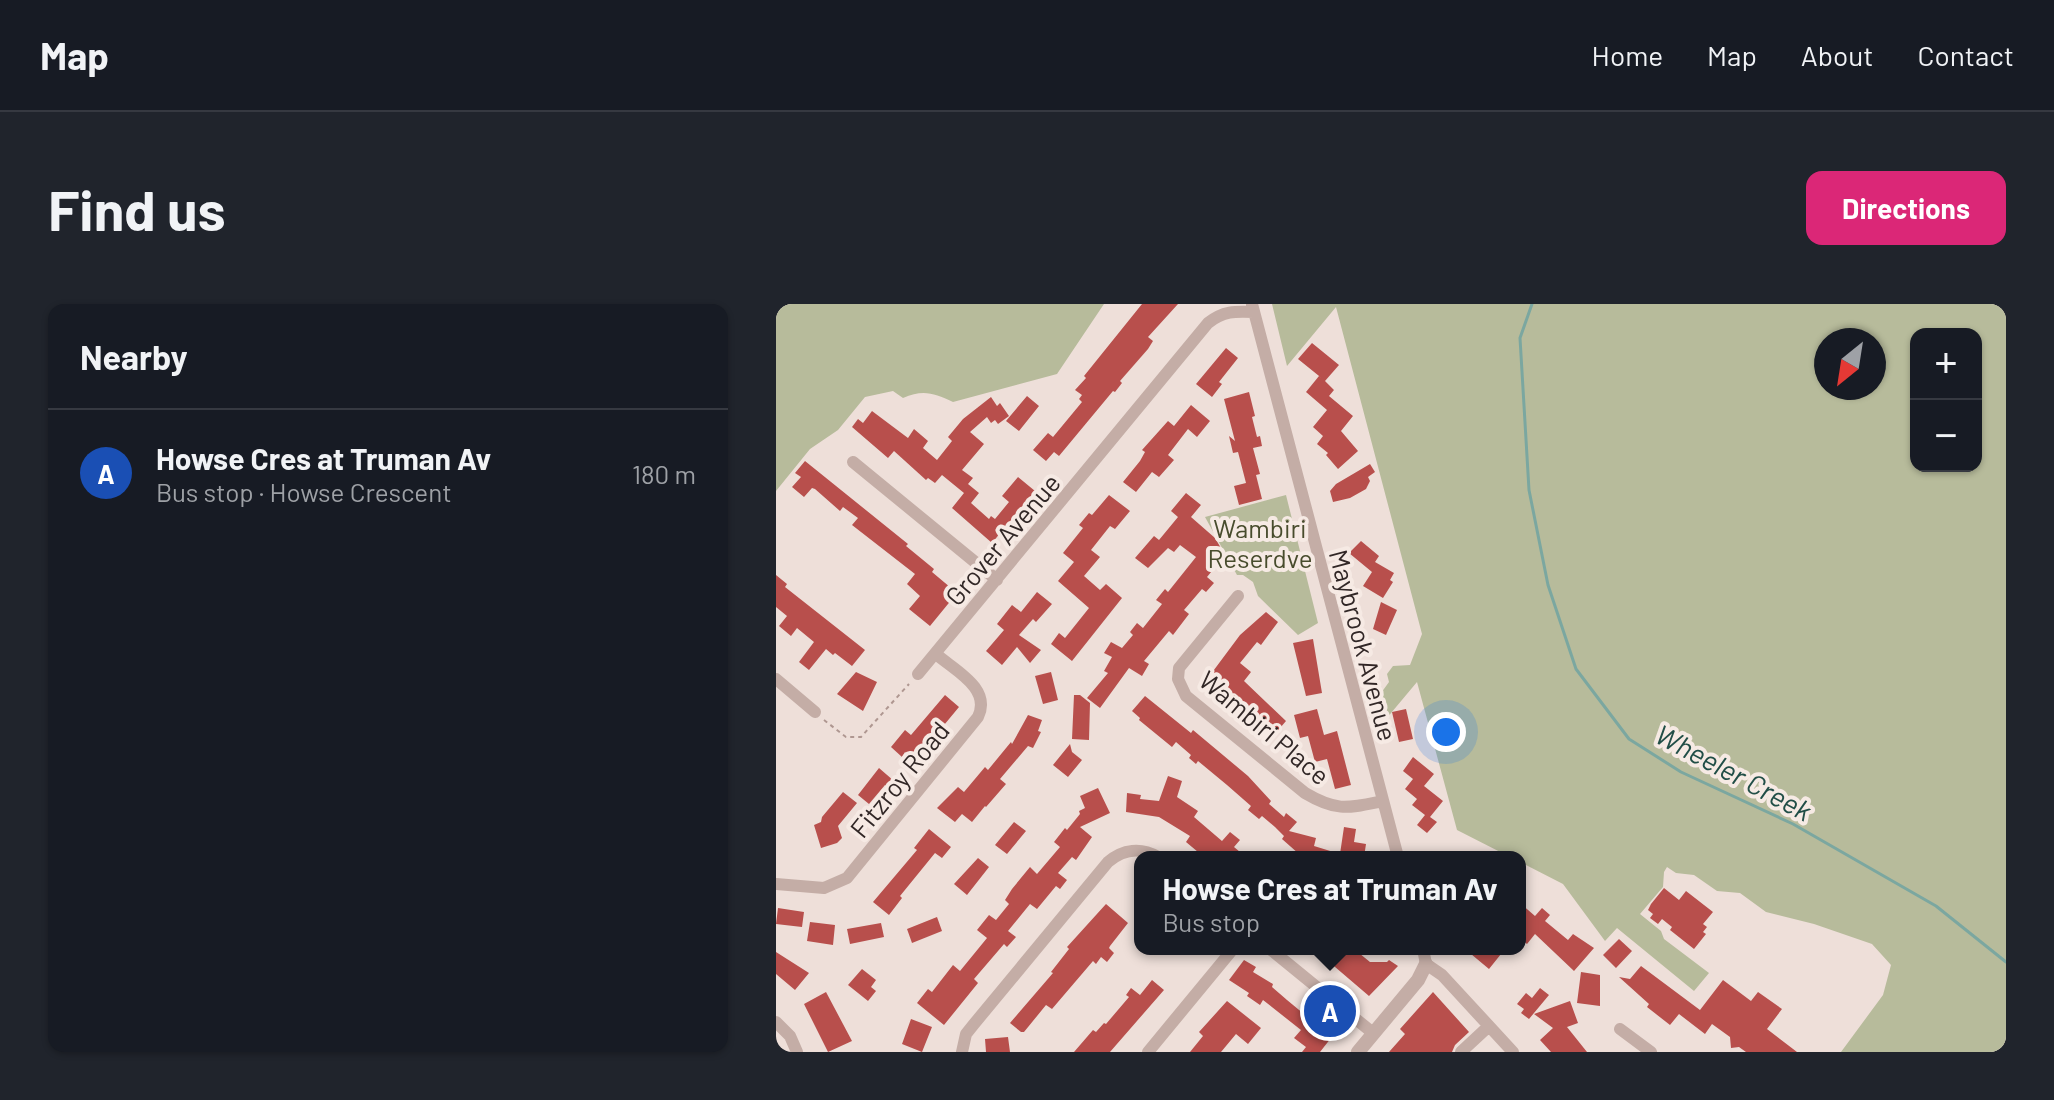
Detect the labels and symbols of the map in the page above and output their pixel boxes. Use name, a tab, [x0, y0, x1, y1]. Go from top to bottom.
north arrow	[1814, 328, 1886, 400]
street label: Grover Avenue	[938, 467, 1066, 611]
park label: Wambiri Reserdve	[1207, 512, 1313, 573]
street label: Maybrook Avenue	[1324, 546, 1404, 744]
street label: Wambiri Place	[1194, 664, 1336, 790]
your location	[1426, 712, 1466, 752]
street label: Fitzroy Road	[843, 715, 955, 843]
water label: Wheeler Creek	[1650, 717, 1818, 828]
pin: A	[1304, 981, 1356, 1041]

